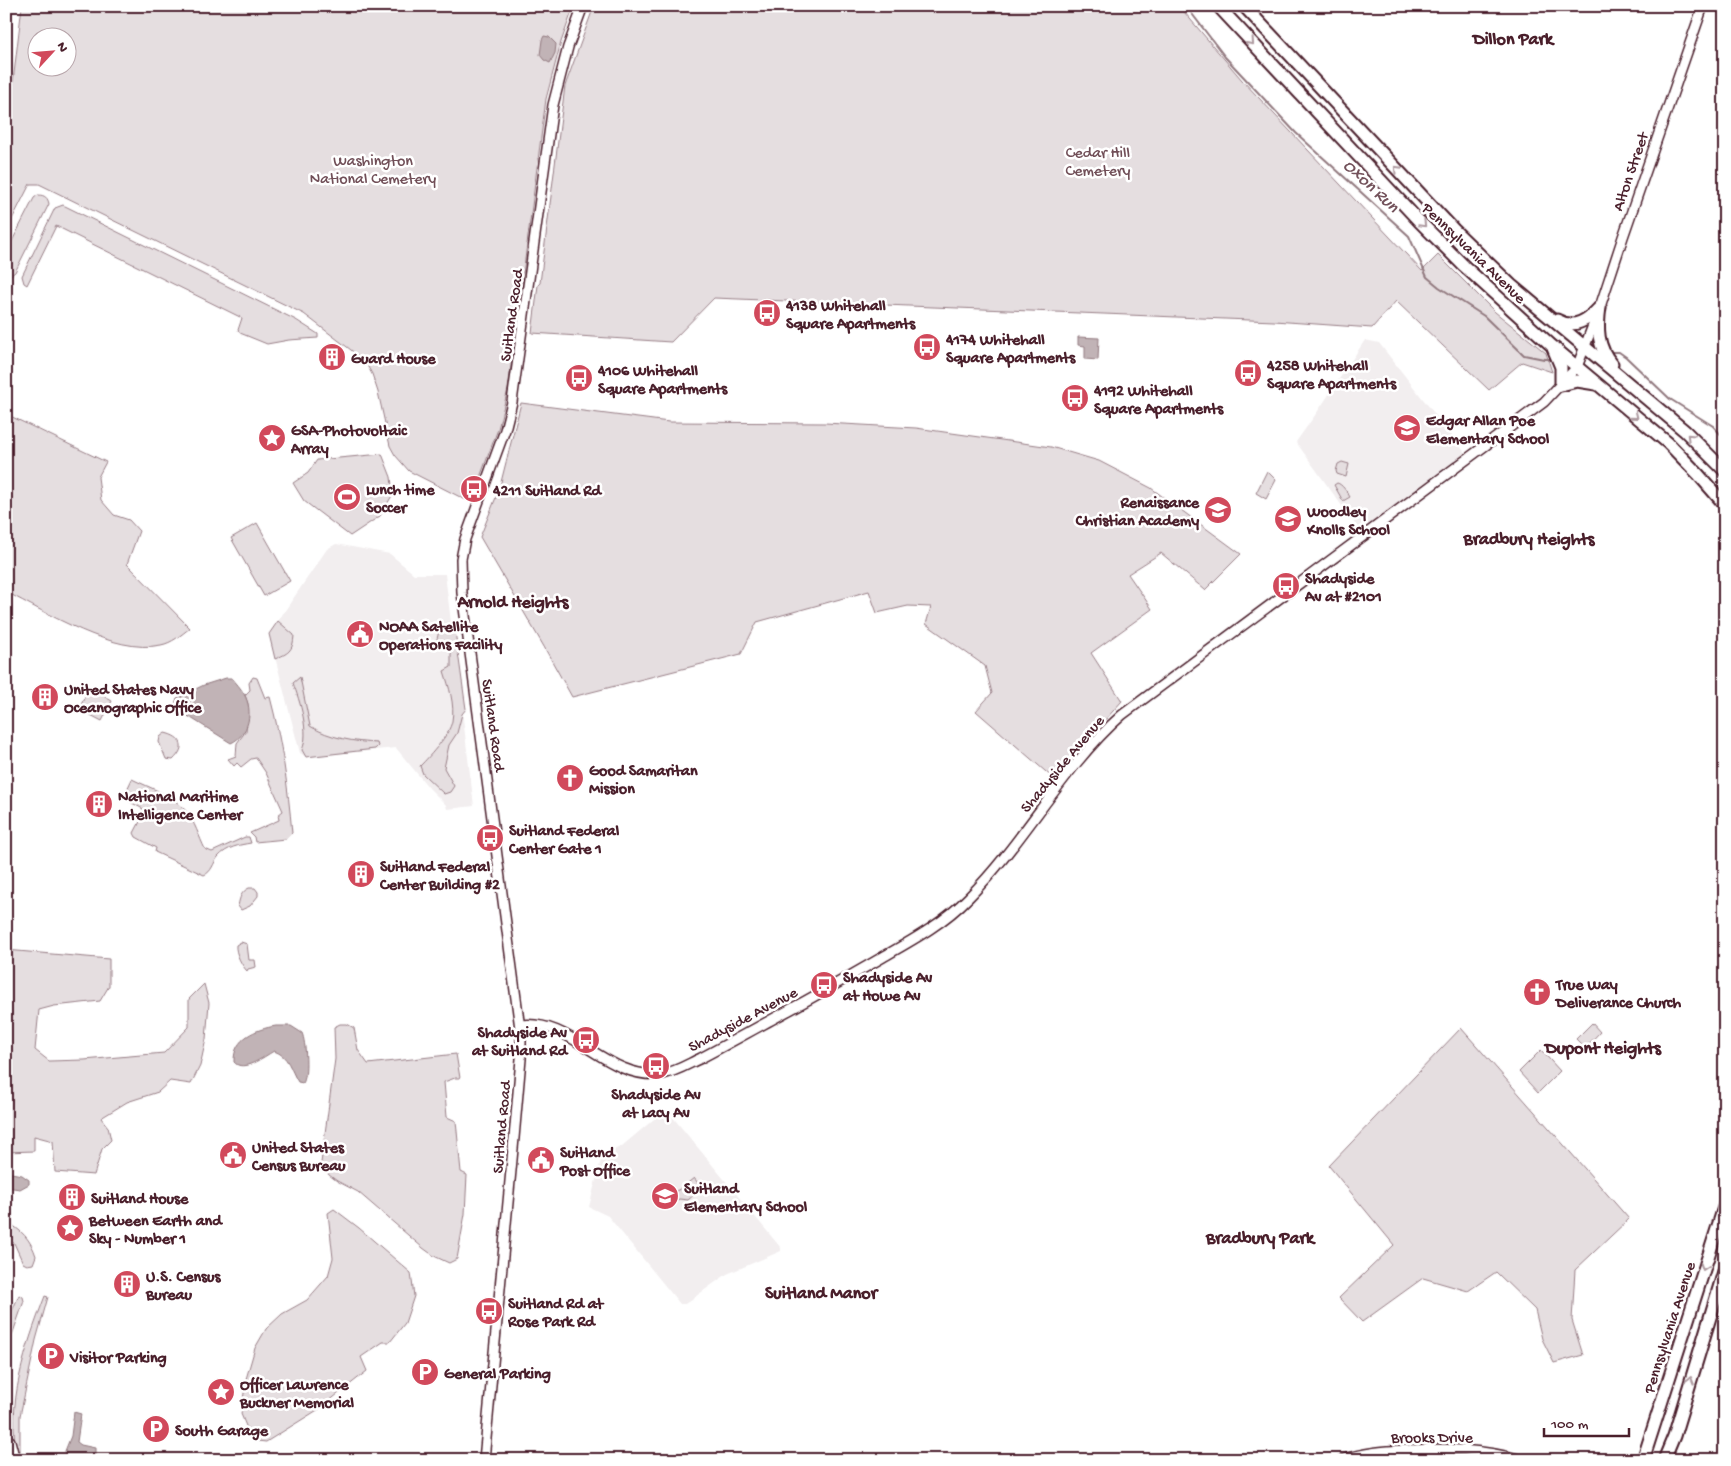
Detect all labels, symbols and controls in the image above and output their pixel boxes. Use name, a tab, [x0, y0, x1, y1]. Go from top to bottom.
north arrow	[28, 28, 78, 78]
district label: Dillon Park	[1471, 30, 1555, 51]
one-way arrow	[1246, 37, 1255, 46]
text: N	[52, 40, 71, 55]
street label: Alton Street	[1610, 129, 1655, 214]
park label: Cedar Hill Cemetery	[1066, 145, 1131, 182]
park label: Washington National Cemetery	[310, 153, 436, 190]
water label: Oxon Run	[1338, 156, 1403, 218]
one-way arrow	[1394, 166, 1403, 175]
street label: Pennsylvania Avenue	[1416, 199, 1529, 310]
one-way arrow	[1417, 218, 1426, 227]
street label: Suitland Road	[498, 266, 530, 363]
bus stop icon: 4138 Whitehall Square Apartments	[752, 298, 782, 328]
place label: 4138 Whitehall Square Apartments	[785, 298, 916, 335]
bus stop icon: 4174 Whitehall Square Apartments	[912, 332, 942, 362]
place label: 4174 Whitehall Square Apartments	[945, 332, 1076, 369]
building icon: Guard House	[317, 342, 347, 372]
place label: Guard House	[351, 351, 436, 370]
bus stop icon: 4258 Whitehall Square Apartments	[1233, 358, 1263, 388]
place label: 4258 Whitehall Square Apartments	[1266, 358, 1397, 395]
bus stop icon: 4106 Whitehall Square Apartments	[564, 363, 594, 393]
place label: 4106 Whitehall Square Apartments	[597, 363, 728, 400]
bus stop icon: 4192 Whitehall Square Apartments	[1060, 383, 1090, 413]
place label: 4192 Whitehall Square Apartments	[1093, 383, 1224, 420]
one-way arrow	[1630, 410, 1639, 419]
school or university icon: Edgar Allan Poe Elementary School	[1392, 413, 1422, 443]
place label: Edgar Allan Poe Elementary School	[1426, 413, 1550, 450]
place icon: GSA-Photovoltaic Array	[257, 423, 287, 453]
place label: GSA-Photovoltaic Array	[290, 423, 408, 460]
one-way arrow	[1687, 433, 1696, 442]
bus stop icon: 4211 Suitland Rd	[459, 474, 489, 504]
sports icon: Lunch time Soccer	[332, 482, 362, 512]
place label: Lunch time Soccer	[366, 482, 435, 519]
place label: 4211 Suitland Rd	[492, 483, 603, 502]
place label: Renaissance Christian Academy	[1075, 495, 1200, 532]
school or university icon: Renaissance Christian Academy	[1203, 495, 1233, 525]
school or university icon: Woodley Knolls School	[1273, 504, 1303, 534]
place label: Woodley Knolls School	[1306, 504, 1391, 541]
district label: Bradbury Heights	[1463, 530, 1596, 551]
bus stop icon: Shadyside Av at #2101	[1271, 571, 1301, 601]
place label: Shadyside Av at #2101	[1304, 571, 1382, 608]
district label: Arnold Heights	[456, 593, 570, 614]
public building icon: NOAA Satellite Operations Facility	[345, 619, 375, 649]
place label: NOAA Satellite Operations Facility	[379, 619, 502, 656]
street label: Suitland Road	[476, 678, 508, 774]
building icon: United States Navy Oceanographic Office	[30, 682, 60, 712]
place label: United States Navy Oceanographic Office	[64, 682, 202, 719]
street label: Shadyside Avenue	[1018, 712, 1110, 818]
church icon: Good Samaritan Mission	[555, 763, 585, 793]
place label: Good Samaritan Mission	[589, 763, 698, 800]
building icon: National Maritime Intelligence Center	[84, 789, 114, 819]
place label: National Maritime Intelligence Center	[118, 789, 245, 826]
bus stop icon: Suitland Federal Center Gate 1	[475, 823, 505, 853]
place label: Suitland Federal Center Gate 1	[508, 823, 620, 860]
building icon: Suitland Federal Center Building #2	[346, 859, 376, 889]
place label: Suitland Federal Center Building #2	[379, 859, 500, 896]
bus stop icon: Shadyside Av at Howe Av	[809, 970, 839, 1000]
place label: Shadyside Av at Howe Av	[842, 970, 932, 1007]
church icon: True Way Deliverance Church	[1522, 977, 1552, 1007]
place label: True Way Deliverance Church	[1554, 977, 1682, 1014]
street label: Shadyside Avenue	[686, 984, 802, 1058]
place label: Shadyside Av at Suitland Rd	[471, 1025, 569, 1062]
bus stop icon: Shadyside Av at Suitland Rd	[571, 1025, 601, 1055]
district label: Dupont Heights	[1543, 1039, 1662, 1060]
bus stop icon: Shadyside Av at Lacy Av	[641, 1051, 671, 1081]
street label: Suitland Road	[490, 1079, 517, 1174]
place label: Shadyside Av at Lacy Av	[611, 1087, 701, 1124]
public building icon: United States Census Bureau	[218, 1140, 248, 1170]
place label: United States Census Bureau	[251, 1140, 346, 1177]
public building icon: Suitland Post Office	[526, 1145, 556, 1175]
place label: Suitland Post Office	[559, 1145, 631, 1182]
school or university icon: Suitland Elementary School	[650, 1181, 680, 1211]
place label: Suitland Elementary School	[684, 1181, 808, 1218]
building icon: Suitland House	[57, 1182, 87, 1212]
place label: Suitland House	[91, 1191, 189, 1210]
place icon: Between Earth and Sky - Number 1	[55, 1213, 85, 1243]
place label: Between Earth and Sky - Number 1	[88, 1213, 223, 1250]
district label: Bradbury Park	[1205, 1229, 1316, 1250]
street label: Pennsylvania Avenue	[1641, 1259, 1702, 1397]
one-way arrow	[1700, 1262, 1710, 1271]
building icon: U.S. Census Bureau	[112, 1269, 142, 1299]
place label: U.S. Census Bureau	[145, 1269, 221, 1306]
district label: Suitland Manor	[765, 1284, 880, 1305]
bus stop icon: Suitland Rd at Rose Park Rd	[474, 1296, 504, 1326]
place label: Suitland Rd at Rose Park Rd	[507, 1296, 605, 1333]
parking icon: Visitor Parking	[36, 1341, 66, 1371]
place label: Visitor Parking	[69, 1350, 167, 1369]
parking icon: General Parking	[410, 1357, 440, 1387]
place label: General Parking	[444, 1366, 551, 1385]
place label: Officer Lawrence Buckner Memorial	[239, 1376, 355, 1414]
one-way arrow	[1684, 1376, 1695, 1385]
place icon: Officer Lawrence Buckner Memorial	[206, 1377, 236, 1407]
scale bar	[1544, 1406, 1628, 1438]
parking icon: South Garage	[141, 1414, 171, 1444]
text: 100 m	[1550, 1416, 1589, 1434]
place label: South Garage	[175, 1423, 269, 1442]
street label: Brooks Drive	[1390, 1430, 1474, 1449]

